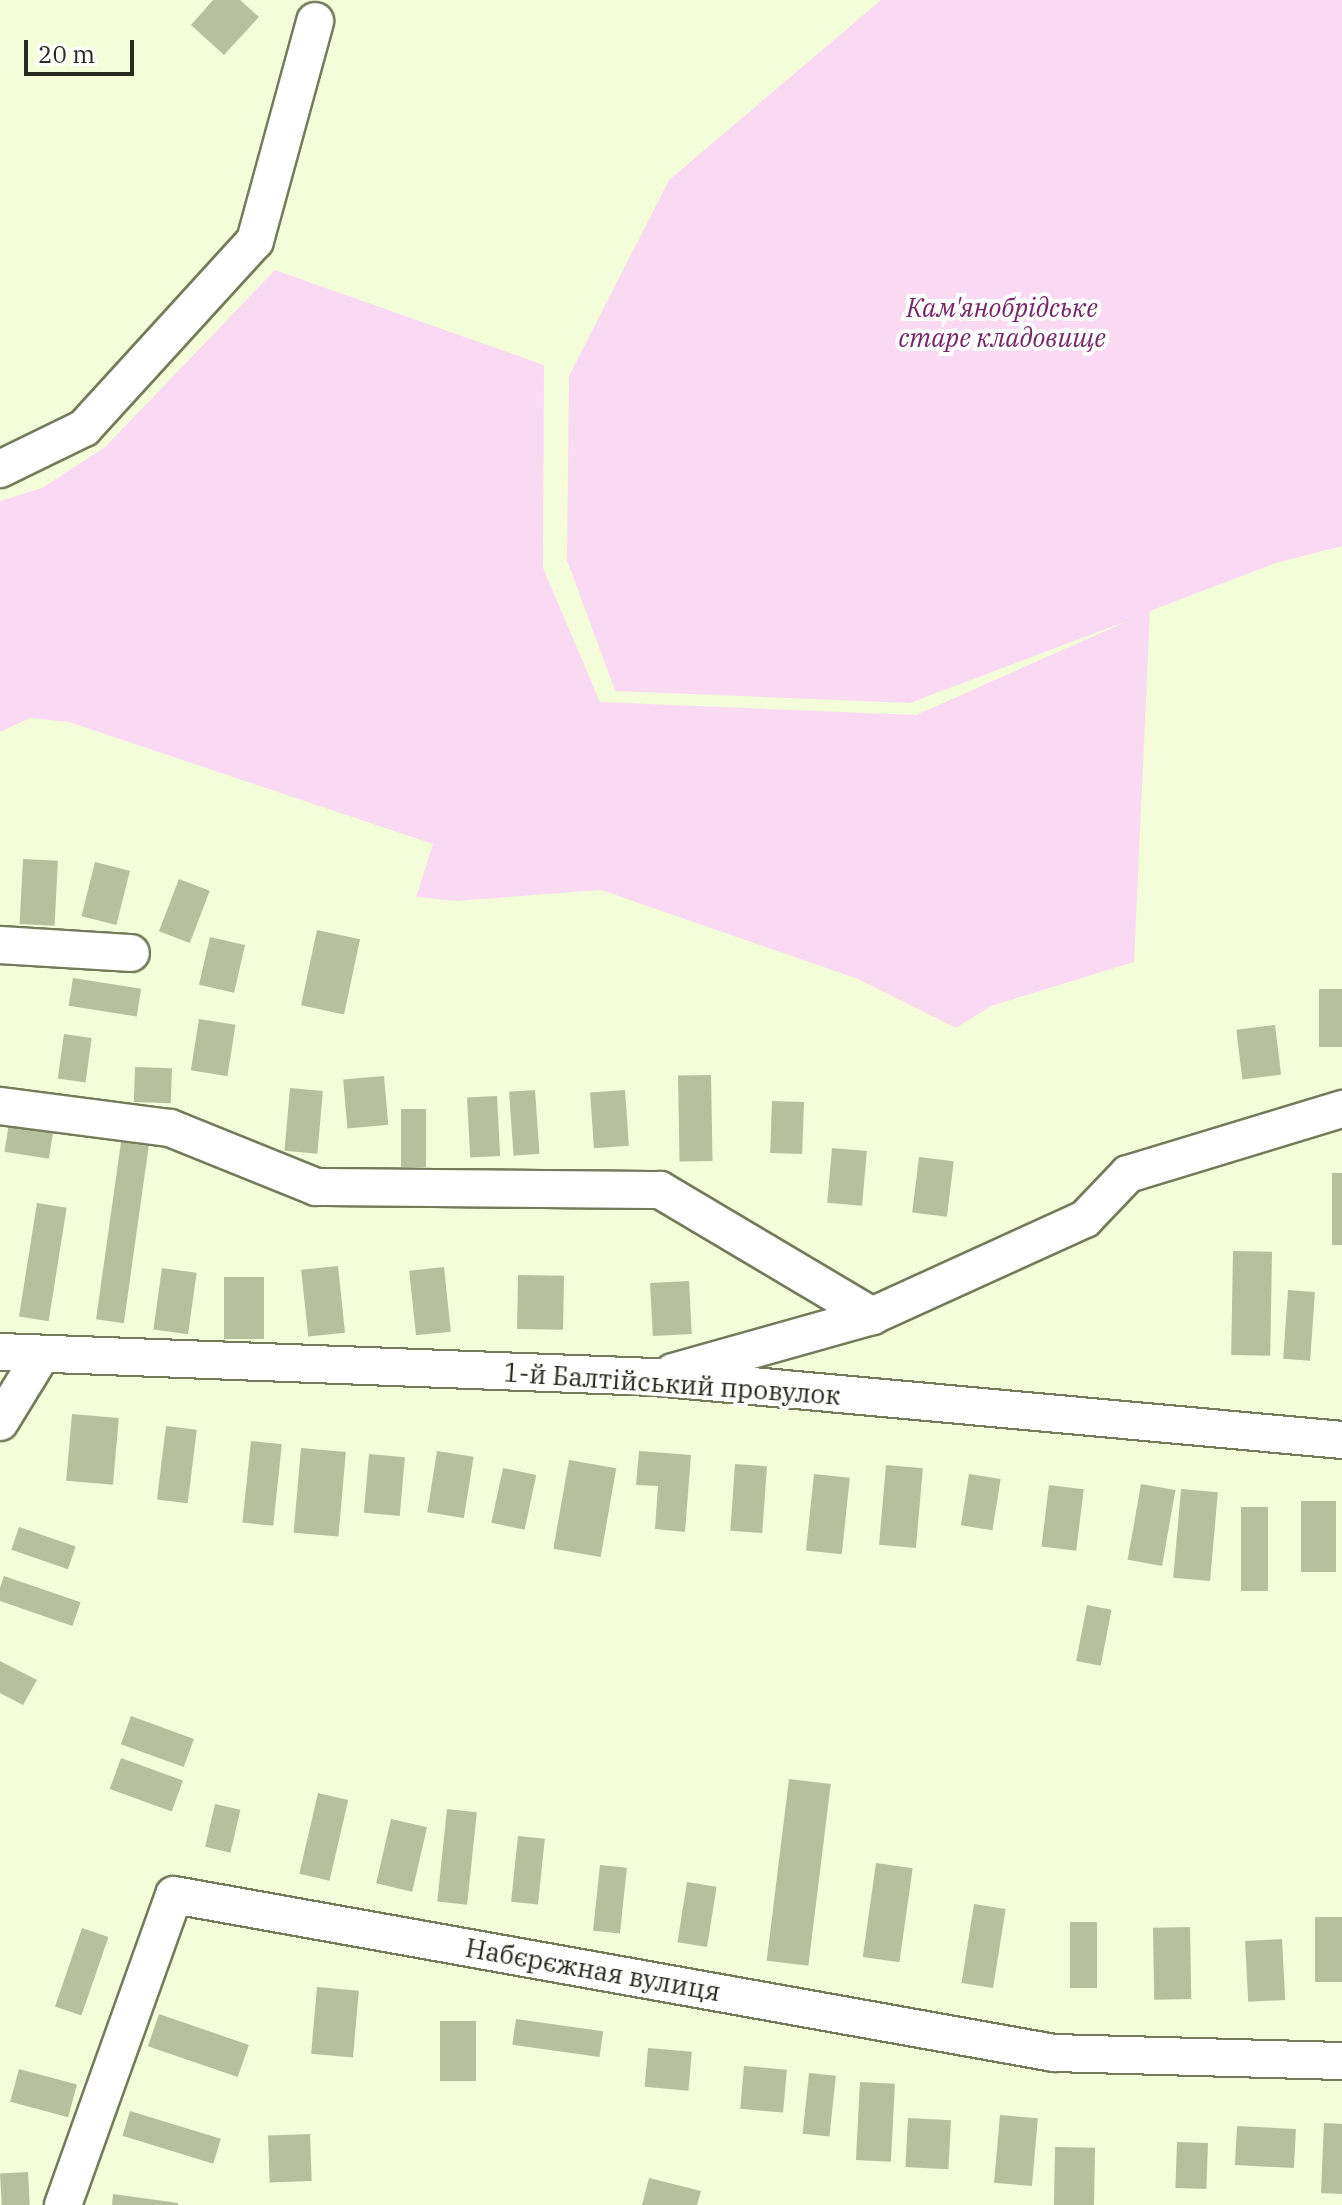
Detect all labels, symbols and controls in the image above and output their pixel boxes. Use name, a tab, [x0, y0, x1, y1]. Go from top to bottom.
scale bar	[28, 24, 138, 74]
text: 20 m	[38, 38, 95, 70]
park label: Кам'янобрідське старе кладовище	[898, 292, 1106, 354]
street label: 1-й Балтійський провулок	[503, 1357, 841, 1411]
street label: Набєрєжная вулиця	[463, 1932, 723, 2008]

